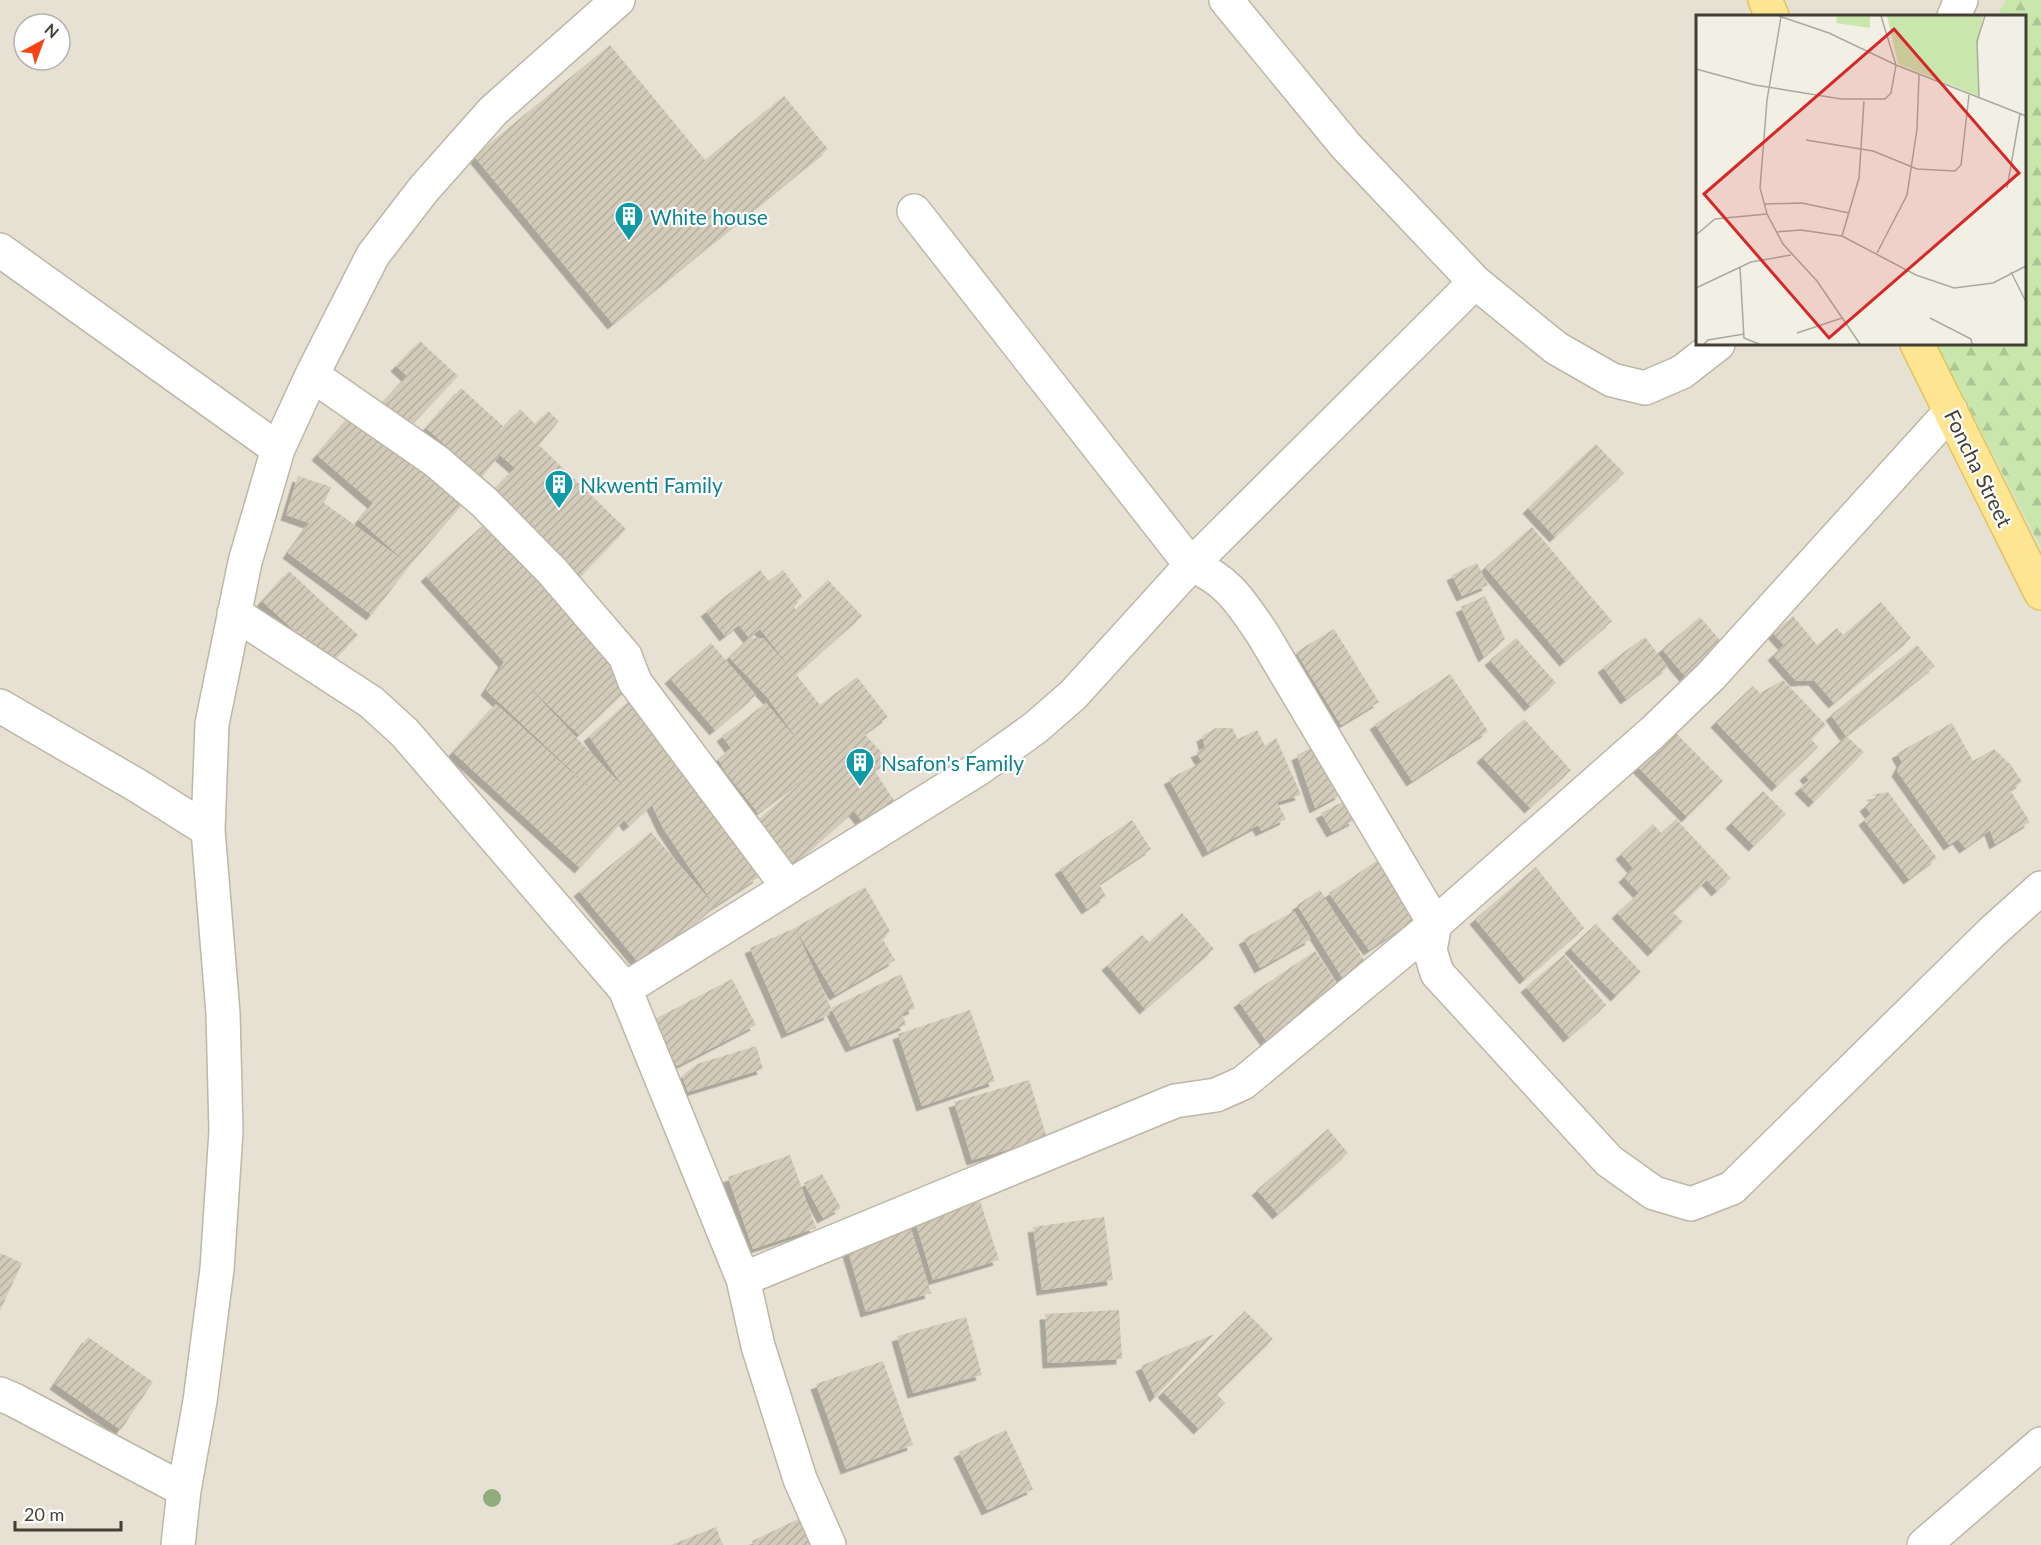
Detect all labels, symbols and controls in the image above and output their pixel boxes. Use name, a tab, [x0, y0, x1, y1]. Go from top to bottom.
north arrow	[12, 12, 72, 72]
inset map	[1696, 15, 2026, 345]
text: N	[41, 19, 63, 42]
building icon: White house	[613, 200, 645, 242]
place label: White house	[650, 204, 768, 229]
street label: Foncha Street	[1940, 405, 2018, 531]
building icon: Nkwenti Family	[543, 468, 575, 510]
place label: Nkwenti Family	[580, 472, 723, 497]
building icon: Nsafon's Family	[844, 746, 876, 788]
place label: Nsafon's Family	[881, 750, 1024, 775]
scale bar	[15, 1494, 122, 1532]
text: 20 m	[24, 1503, 64, 1525]

